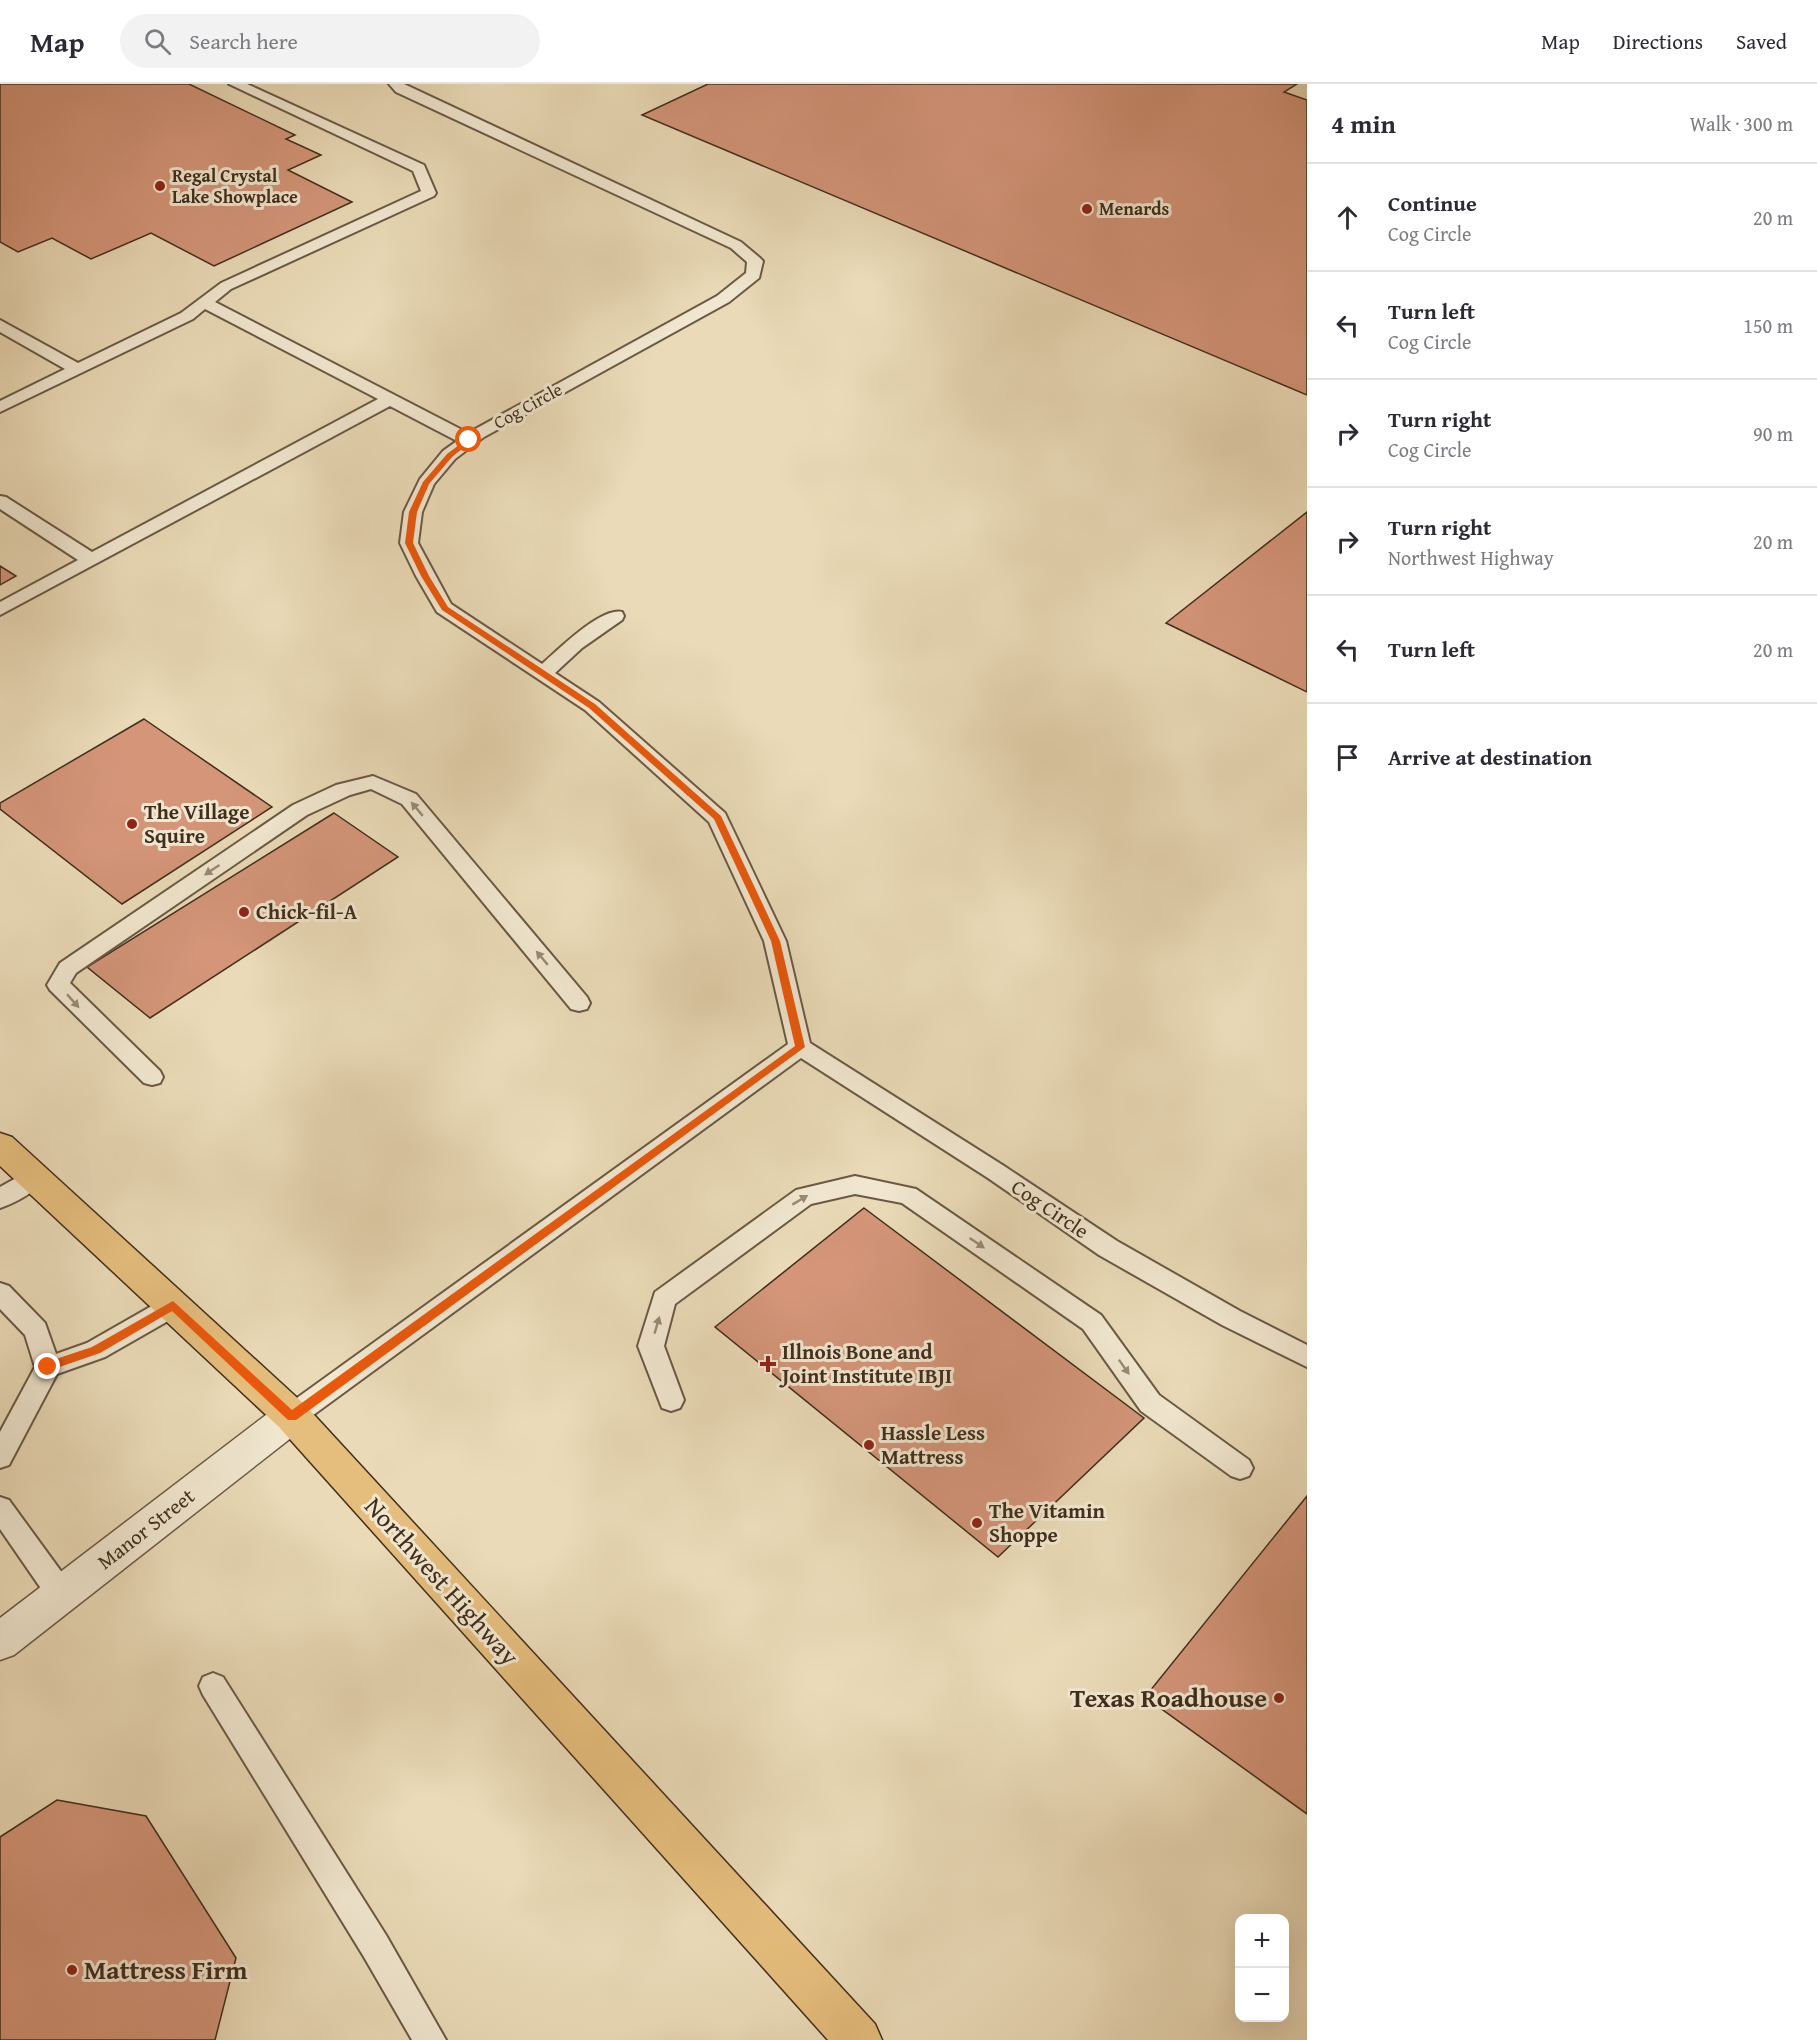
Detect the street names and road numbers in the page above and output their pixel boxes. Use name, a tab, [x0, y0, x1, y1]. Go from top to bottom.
street label: Cog Circle	[488, 376, 567, 436]
street label: Cog Circle	[1005, 1171, 1095, 1246]
street label: Manor Street	[90, 1480, 201, 1577]
street label: Northwest Highway	[356, 1488, 529, 1674]

